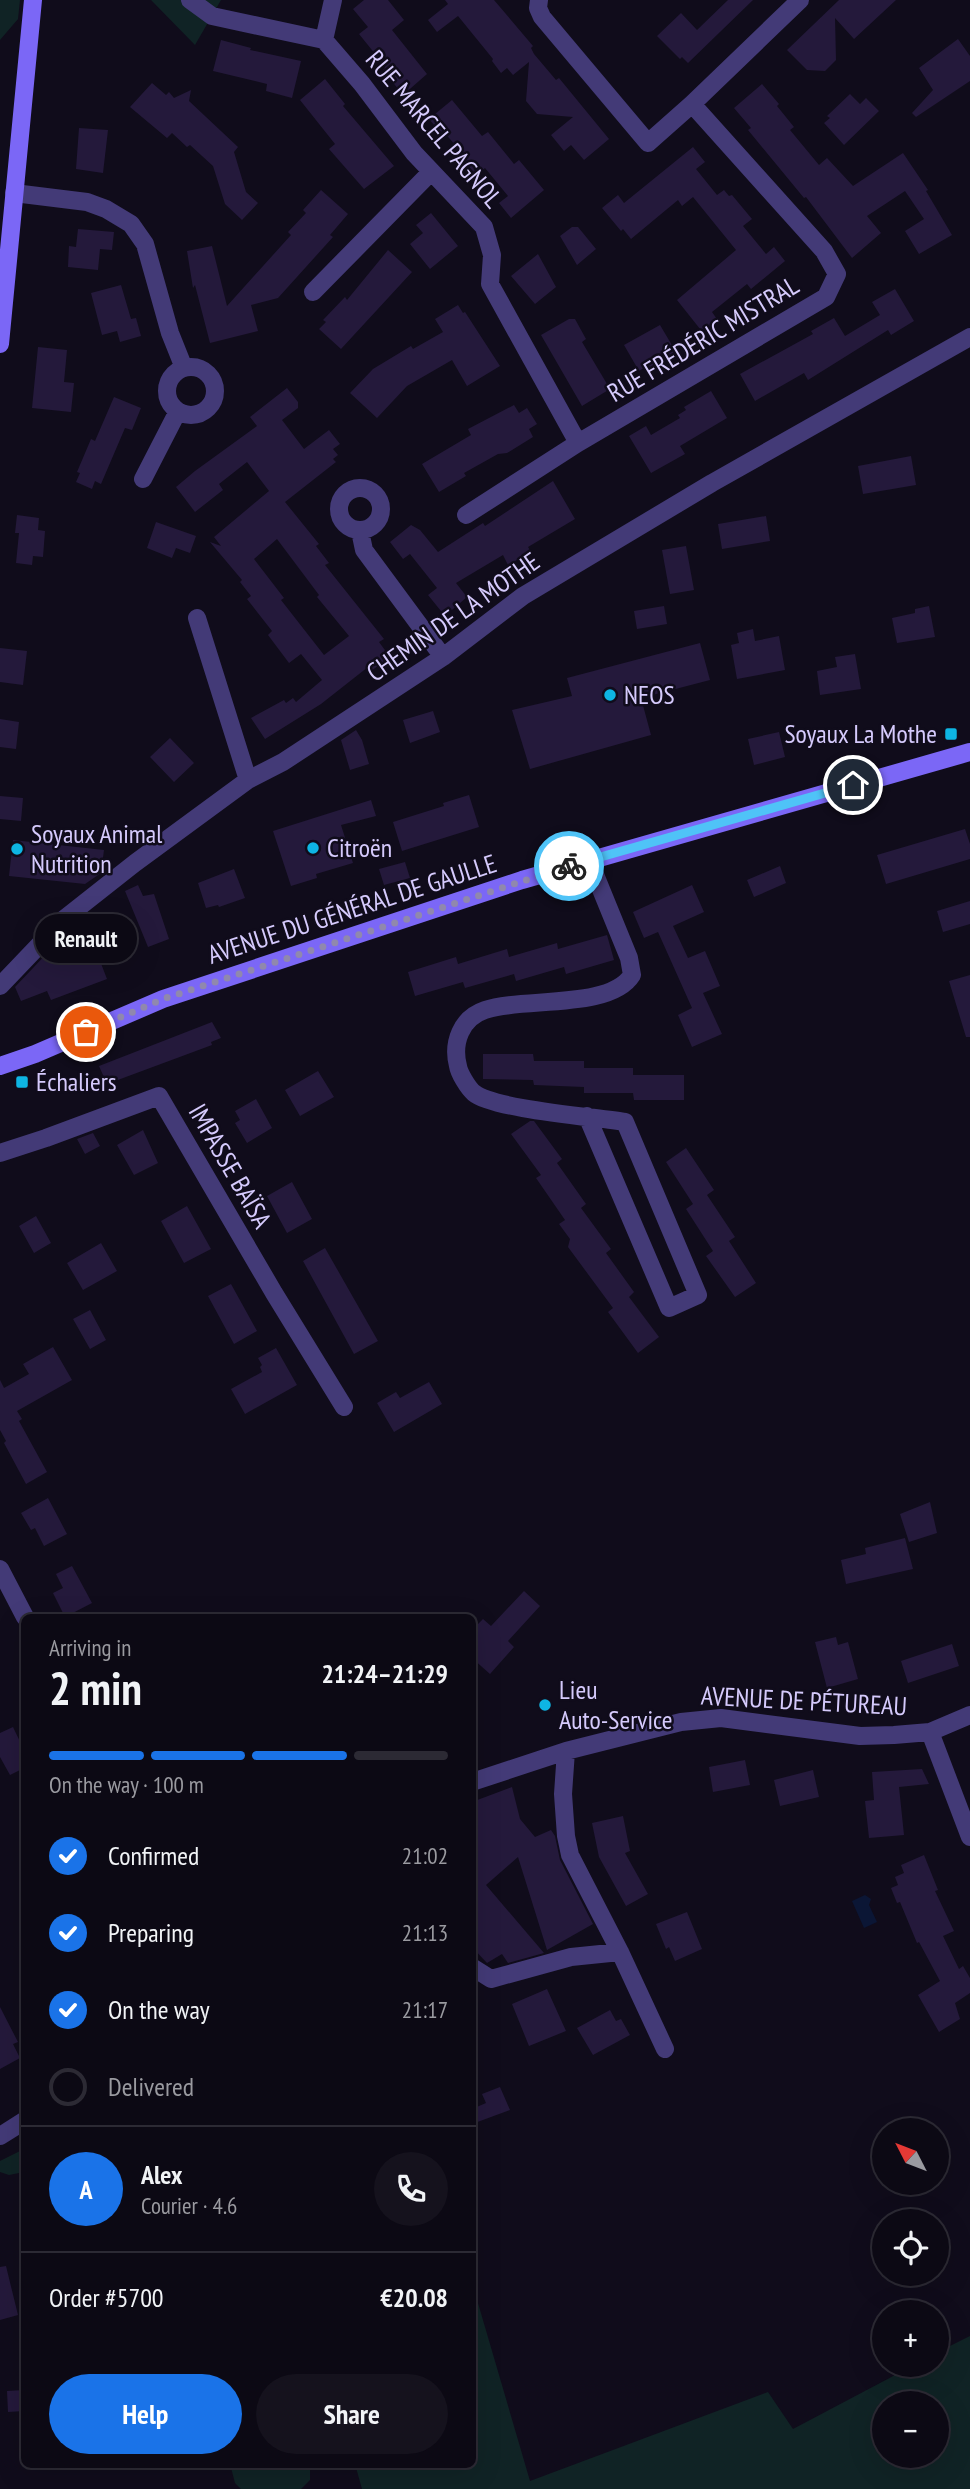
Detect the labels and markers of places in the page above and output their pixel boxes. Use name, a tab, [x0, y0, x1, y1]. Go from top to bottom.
place label: NEOS	[624, 678, 675, 711]
marker: NEOS	[602, 687, 618, 703]
place label: Soyaux La Mothe	[784, 717, 937, 750]
marker: Soyaux La Mothe	[943, 726, 959, 742]
pin	[823, 755, 883, 815]
place label: Soyaux Animal Nutrition	[31, 817, 162, 880]
place label: Citroën	[327, 831, 392, 864]
marker: Citroën	[305, 840, 321, 856]
marker: Soyaux Animal Nutrition	[9, 841, 25, 857]
callout: Renault	[35, 913, 137, 962]
pin	[56, 1002, 116, 1062]
place label: Échaliers	[36, 1065, 117, 1098]
marker: Échaliers	[14, 1074, 30, 1090]
place label: Lieu Auto-Service	[559, 1673, 673, 1736]
marker: Lieu Auto-Service	[537, 1697, 553, 1713]

